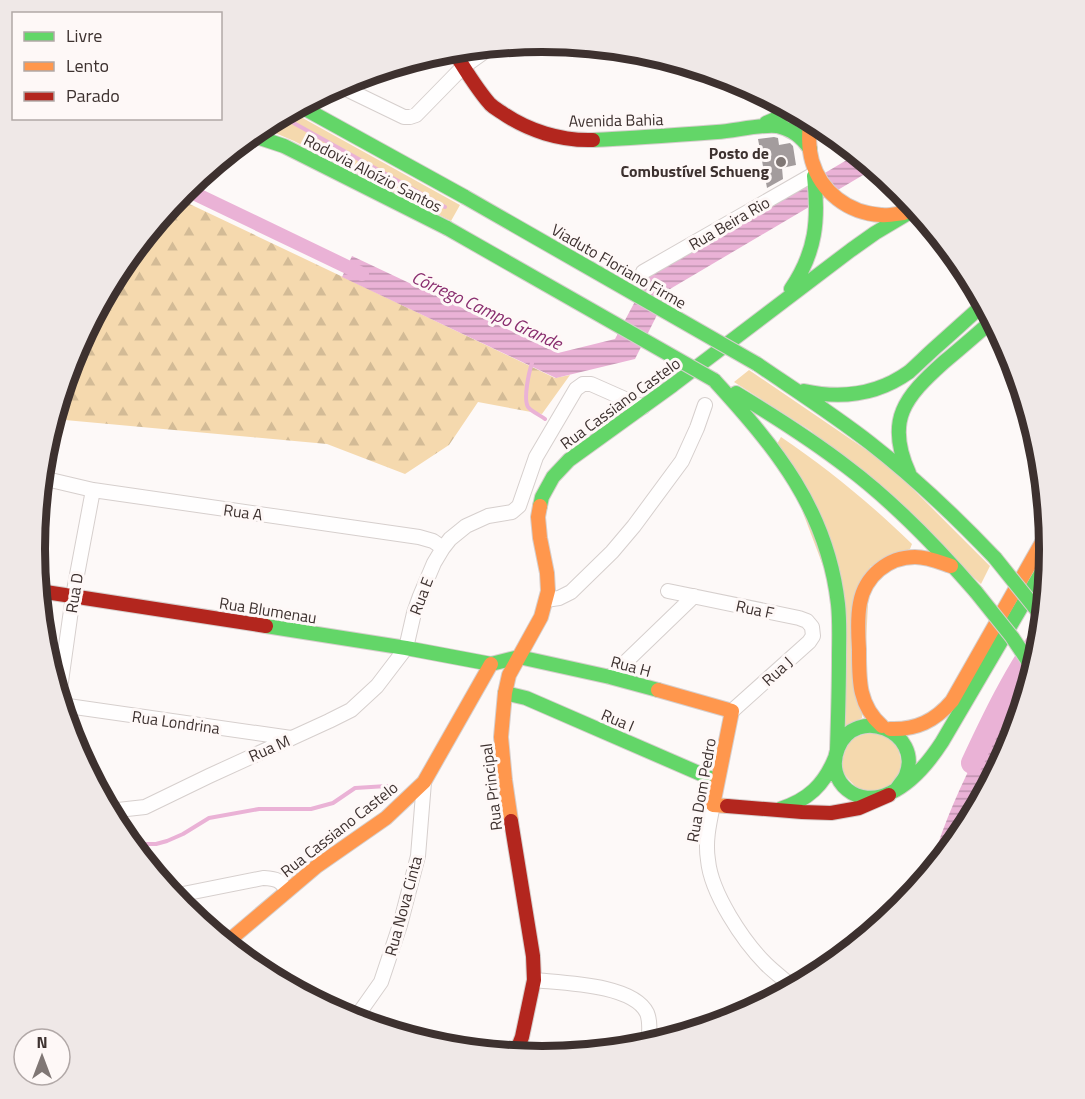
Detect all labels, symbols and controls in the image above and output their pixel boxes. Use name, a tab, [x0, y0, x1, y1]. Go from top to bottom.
legend	[12, 12, 222, 120]
text: Livre	[66, 22, 102, 49]
text: Lento	[66, 52, 109, 79]
text: Parado	[66, 82, 120, 109]
street label: Avenida Bahia	[568, 107, 664, 133]
street label: Rodovia Aloízio Santos	[300, 128, 446, 218]
place label: Posto de Combustível Schueng	[621, 141, 769, 183]
marker: Posto de Combustível Schueng	[774, 155, 788, 169]
street label: Rua Beira Rio	[684, 190, 774, 256]
street label: Viaduto Floriano Firme	[547, 217, 691, 315]
water label: Córrego Campo Grande	[407, 263, 568, 357]
street label: Rua Cassiano Castelo	[555, 351, 685, 455]
street label: Rua A	[222, 497, 265, 527]
street label: Rua D	[59, 571, 89, 615]
street label: Rua E	[403, 574, 439, 618]
street label: Rua Blumenau	[218, 590, 318, 630]
street label: Rua F	[734, 593, 776, 625]
street label: Rua H	[608, 649, 654, 683]
street label: Rua J	[756, 651, 798, 691]
street label: Rua I	[598, 702, 638, 738]
street label: Rua Londrina	[130, 704, 222, 740]
street label: Rua M	[244, 728, 294, 768]
street label: Rua Dom Pedro	[680, 736, 722, 844]
street label: Rua Principal	[474, 742, 508, 832]
street label: Rua Cassiano Castelo	[275, 775, 403, 883]
street label: Rua Nova Cinta	[378, 853, 428, 959]
north arrow	[12, 1027, 72, 1087]
text: N	[36, 1030, 48, 1054]

